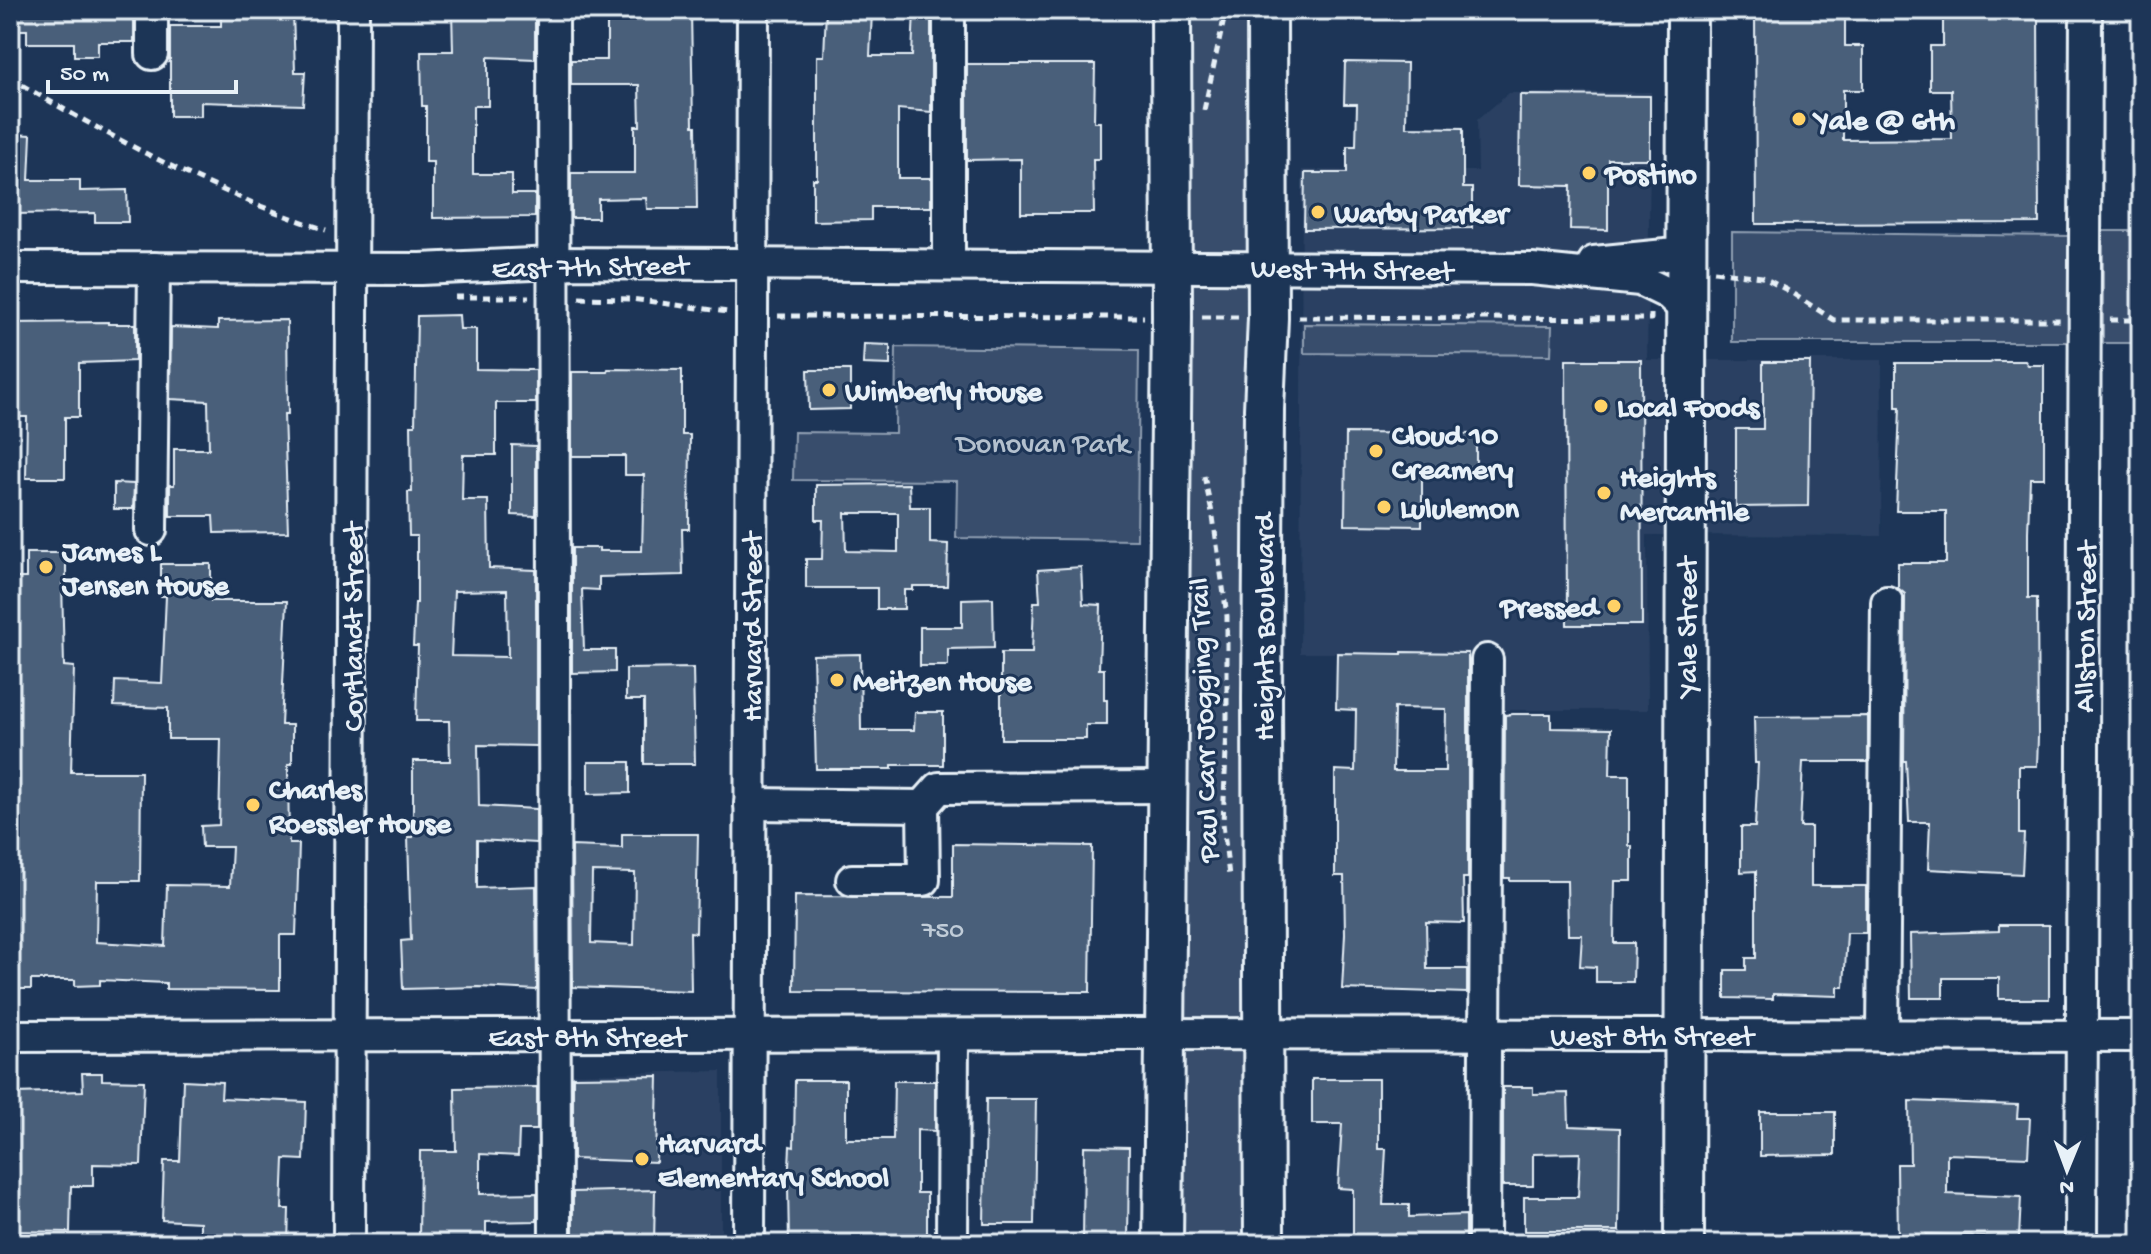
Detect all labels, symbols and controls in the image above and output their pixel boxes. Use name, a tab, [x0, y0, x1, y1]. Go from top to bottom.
scale bar	[48, 44, 236, 94]
text: 50 m	[60, 61, 109, 90]
place label: Yale @ 6th	[1812, 106, 1955, 141]
marker: Yale @ 6th	[1790, 110, 1808, 128]
place label: Postino	[1603, 160, 1697, 195]
marker: Postino	[1580, 164, 1598, 182]
place label: Warby Parker	[1333, 199, 1511, 234]
marker: Warby Parker	[1309, 203, 1327, 221]
street label: East 7th Street	[491, 250, 692, 289]
street label: West 7th Street	[1250, 253, 1456, 292]
place label: Wimberly House	[844, 377, 1044, 412]
marker: Wimberly House	[820, 381, 838, 399]
place label: Local Foods	[1617, 393, 1761, 428]
marker: Local Foods	[1592, 397, 1610, 415]
place label: Cloud 10 Creamery	[1392, 421, 1513, 490]
park label: Donovan Park	[954, 429, 1132, 464]
marker: Cloud 10 Creamery	[1367, 442, 1385, 460]
place label: Heights Mercantile	[1620, 463, 1750, 532]
marker: Heights Mercantile	[1595, 484, 1613, 502]
place label: Lululemon	[1400, 494, 1520, 529]
marker: Lululemon	[1375, 498, 1393, 516]
street label: Heights Boulevard	[1250, 511, 1285, 741]
street label: Cortlandt Street	[339, 520, 374, 732]
street label: Harvard Street	[738, 529, 773, 722]
place label: James L Jensen House	[61, 537, 230, 606]
street label: Allston Street	[2070, 538, 2108, 713]
street label: Yale Street	[1673, 554, 1708, 700]
marker: James L Jensen House	[37, 558, 55, 576]
street label: Paul Carr Jogging Trail	[1184, 577, 1229, 864]
place label: Pressed	[1498, 593, 1601, 628]
marker: Pressed	[1605, 597, 1623, 615]
place label: Meitzen House	[853, 667, 1033, 702]
marker: Meitzen House	[828, 671, 846, 689]
place label: Charles Roessler House	[268, 775, 452, 844]
marker: Charles Roessler House	[244, 796, 262, 814]
house number: 750	[921, 917, 964, 948]
street label: West 8th Street	[1550, 1022, 1756, 1057]
street label: East 8th Street	[488, 1023, 689, 1058]
place label: Harvard Elementary School	[658, 1129, 890, 1198]
north arrow	[2027, 1130, 2107, 1210]
marker: Harvard Elementary School	[633, 1150, 651, 1168]
text: N	[2059, 1173, 2074, 1199]

